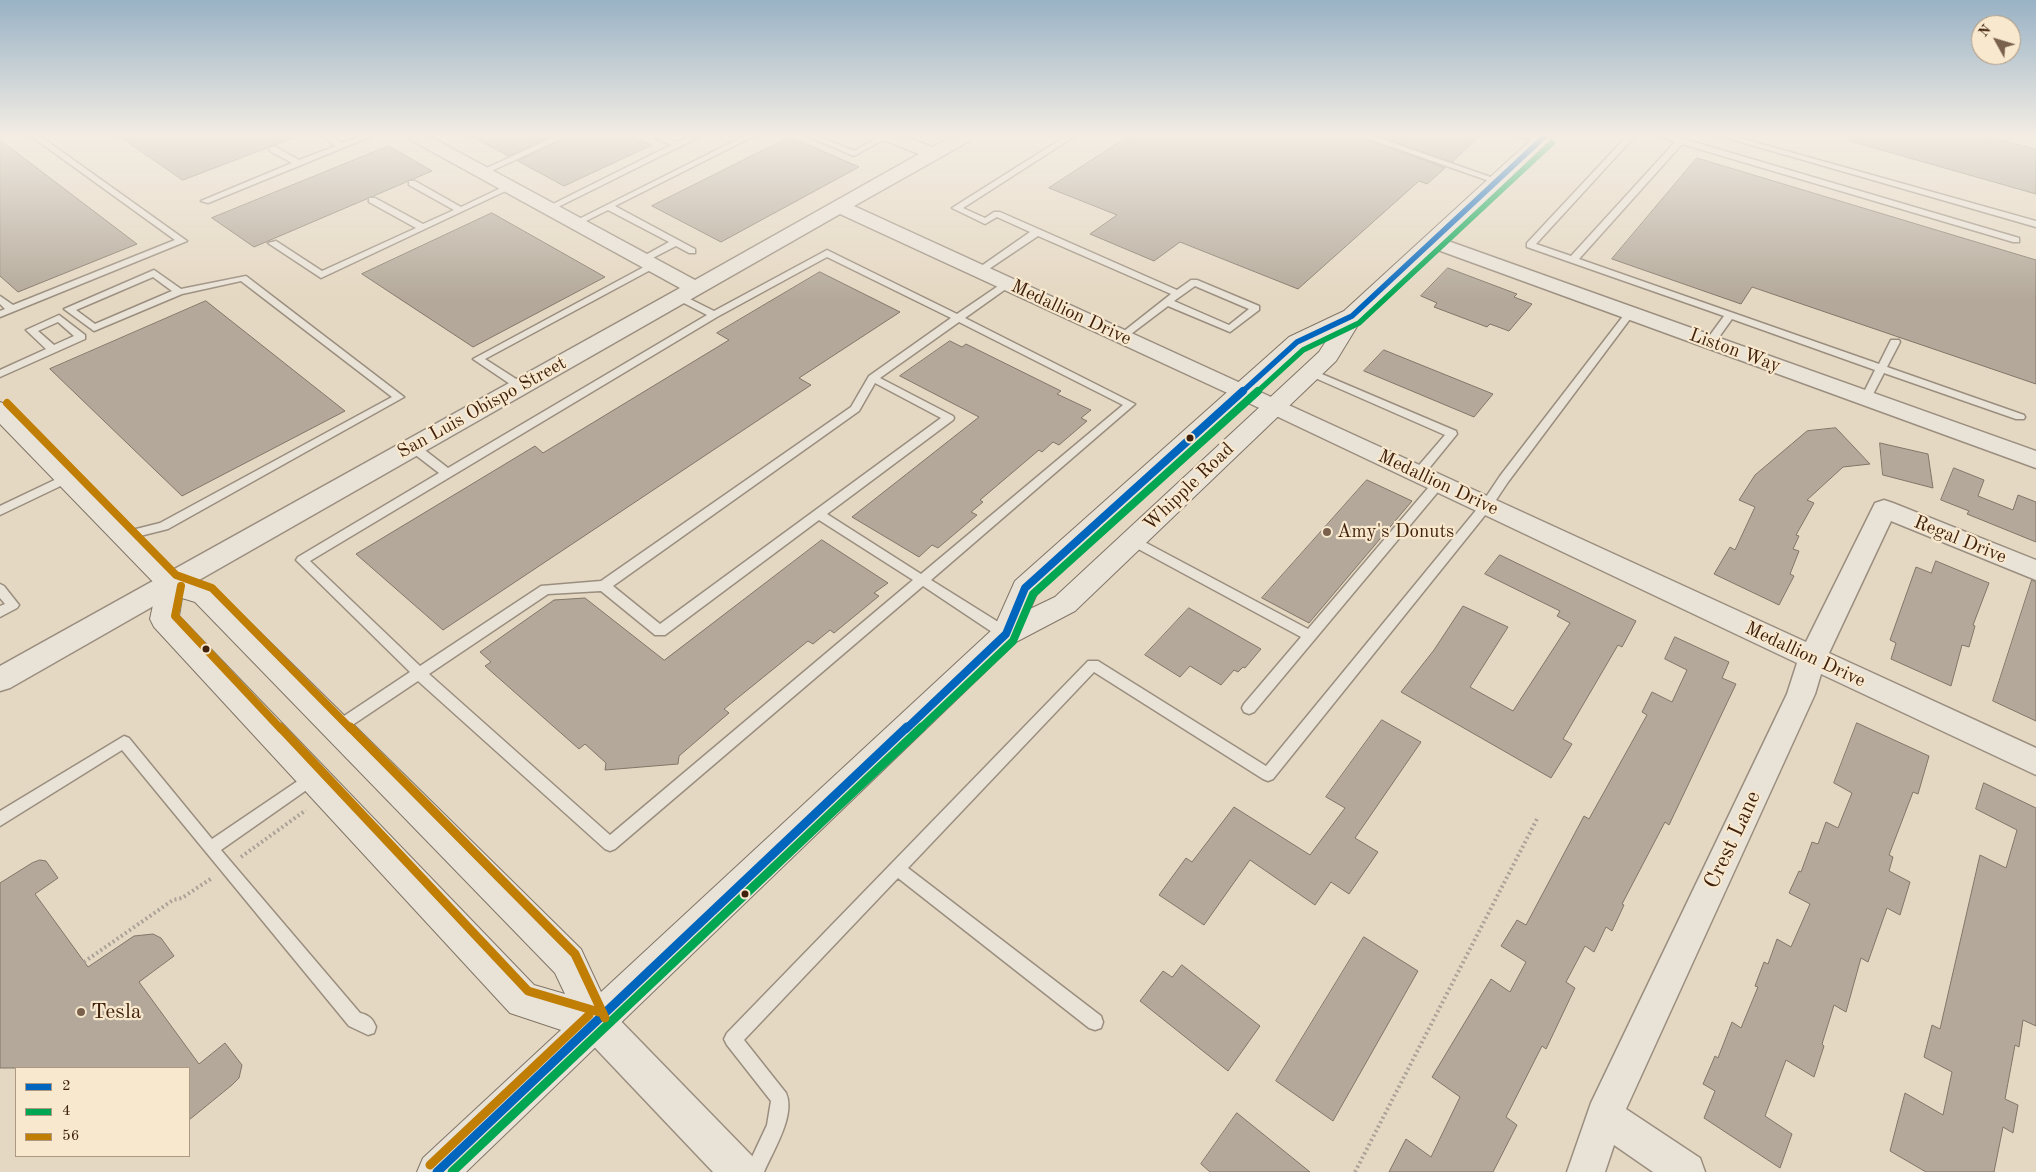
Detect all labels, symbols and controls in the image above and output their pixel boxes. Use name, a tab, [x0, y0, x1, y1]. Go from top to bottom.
north arrow	[1971, 15, 2021, 65]
text: N	[1976, 23, 1994, 40]
street label: Medallion Drive	[1007, 275, 1135, 351]
street label: Liston Way	[1686, 324, 1784, 378]
street label: San Luis Obispo Street	[394, 352, 570, 464]
unlabelled marker	[1185, 433, 1195, 443]
street label: Whipple Road	[1139, 438, 1239, 536]
street label: Medallion Drive	[1374, 445, 1502, 521]
street label: Regal Drive	[1910, 511, 2010, 569]
place label: Amy's Donuts	[1337, 521, 1454, 543]
marker: Amy's Donuts	[1321, 526, 1333, 538]
street label: Medallion Drive	[1741, 617, 1869, 693]
unlabelled marker	[201, 644, 211, 654]
street label: Crest Lane	[1699, 787, 1767, 893]
unlabelled marker	[740, 889, 750, 899]
place label: Tesla	[91, 999, 142, 1025]
marker: Tesla	[75, 1006, 87, 1018]
legend	[15, 1067, 190, 1157]
text: 2	[62, 1079, 71, 1094]
text: 4	[62, 1104, 71, 1119]
text: 56	[62, 1129, 79, 1144]

